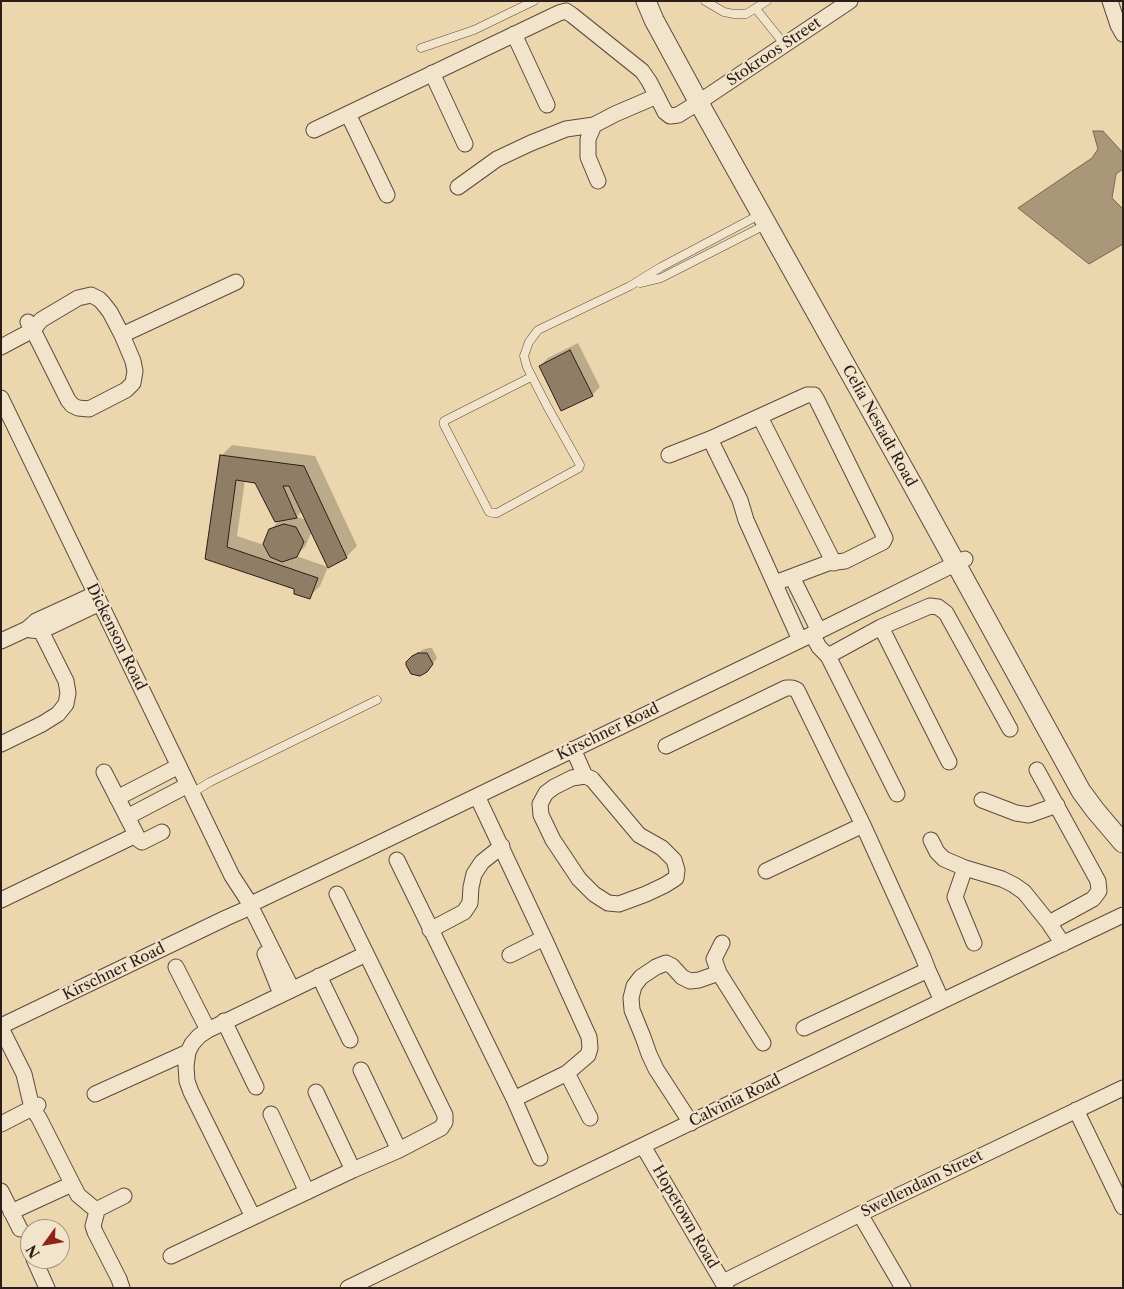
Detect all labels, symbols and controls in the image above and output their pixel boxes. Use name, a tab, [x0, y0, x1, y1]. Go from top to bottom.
street label: Stokroos Street	[723, 14, 825, 90]
street label: Celia Nestadt Road	[838, 362, 920, 490]
street label: Dickenson Road	[82, 581, 150, 693]
street label: Kirschner Road	[554, 699, 662, 765]
street label: Kirschner Road	[60, 939, 168, 1005]
street label: Calvinia Road	[686, 1071, 784, 1131]
street label: Swellendam Street	[858, 1147, 986, 1221]
street label: Hopetown Road	[648, 1162, 722, 1272]
north arrow	[20, 1219, 70, 1269]
text: N	[22, 1241, 44, 1261]

